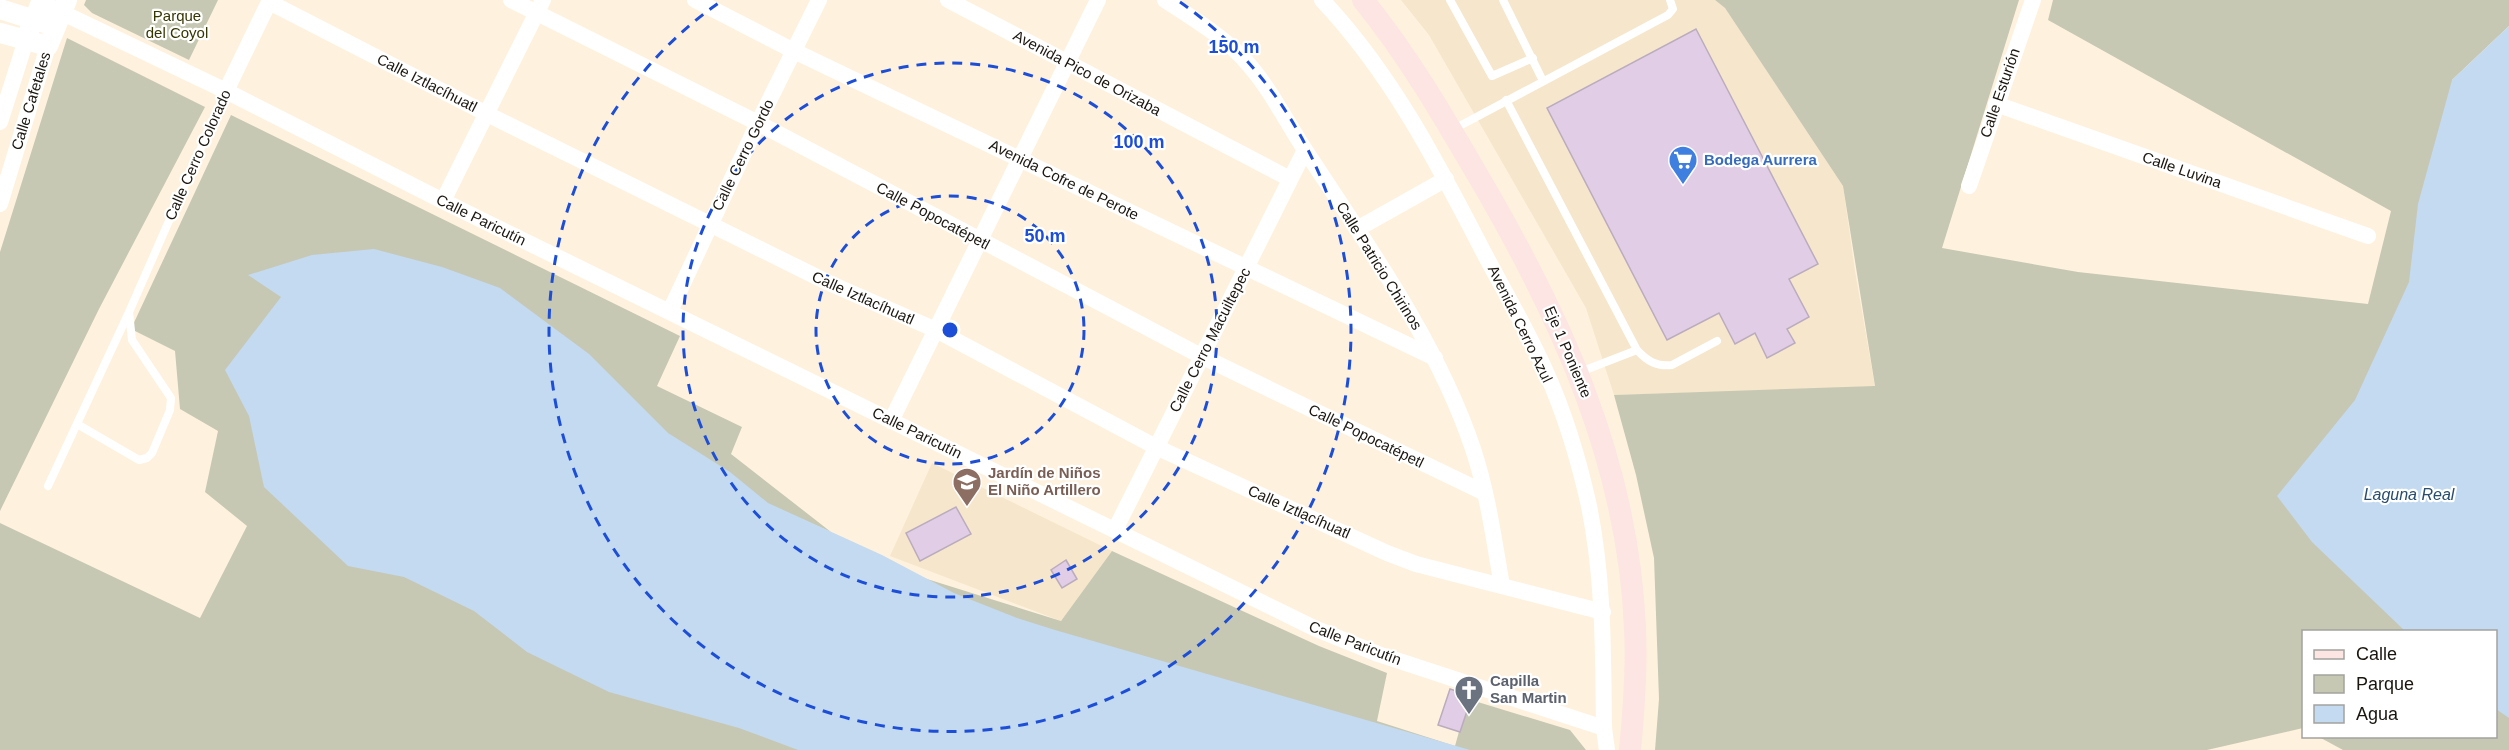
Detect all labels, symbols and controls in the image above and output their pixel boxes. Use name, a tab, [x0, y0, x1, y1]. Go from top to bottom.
park label: Parque del Coyol	[146, 7, 208, 41]
street label: Avenida Pico de Orizaba	[1010, 26, 1165, 119]
text: 150 m	[1208, 37, 1260, 57]
street label: Calle Esturión	[1976, 46, 2023, 140]
street label: Calle Cafetales	[8, 50, 54, 152]
street label: Calle Iztlacíhuatl	[374, 50, 480, 115]
street label: Calle Cerro Colorado	[161, 87, 234, 223]
street label: Calle Cerro Gordo	[708, 96, 777, 213]
text: 100 m	[1113, 132, 1165, 152]
street label: Avenida Cofre de Perote	[987, 136, 1142, 223]
supermarket icon: Bodega Aurrera	[1667, 144, 1699, 186]
street label: Calle Luvina	[2140, 148, 2225, 191]
place label: Bodega Aurrera	[1704, 151, 1817, 168]
street label: Calle Popocatépetl	[874, 178, 993, 253]
street label: Calle Paricutín	[434, 191, 529, 249]
street label: Calle Patricio Chirinos	[1333, 199, 1426, 333]
text: 50 m	[1024, 226, 1066, 246]
street label: Avenida Cerro Azul	[1485, 262, 1556, 385]
street label: Calle Cerro Macuiltepec	[1166, 264, 1254, 415]
street label: Calle Iztlacíhuatl	[809, 267, 917, 328]
street label: Eje 1 Poniente	[1542, 304, 1595, 400]
centre of rings	[940, 320, 960, 340]
street label: Calle Popocatépetl	[1306, 400, 1427, 471]
street label: Calle Paricutín	[870, 404, 965, 462]
place label: Jardín de Niños El Niño Artillero	[988, 464, 1101, 498]
school or university icon: Jardín de Niños El Niño Artillero	[951, 466, 983, 508]
street label: Calle Iztlacíhuatl	[1245, 481, 1353, 542]
water label: Laguna Real	[2364, 486, 2455, 503]
street label: Calle Paricutín	[1307, 617, 1404, 668]
legend	[2302, 630, 2497, 738]
text: Calle	[2356, 644, 2397, 664]
place label: Capilla San Martin	[1490, 672, 1567, 706]
church icon: Capilla San Martin	[1453, 674, 1485, 716]
text: Parque	[2356, 674, 2414, 694]
text: Agua	[2356, 704, 2399, 724]

